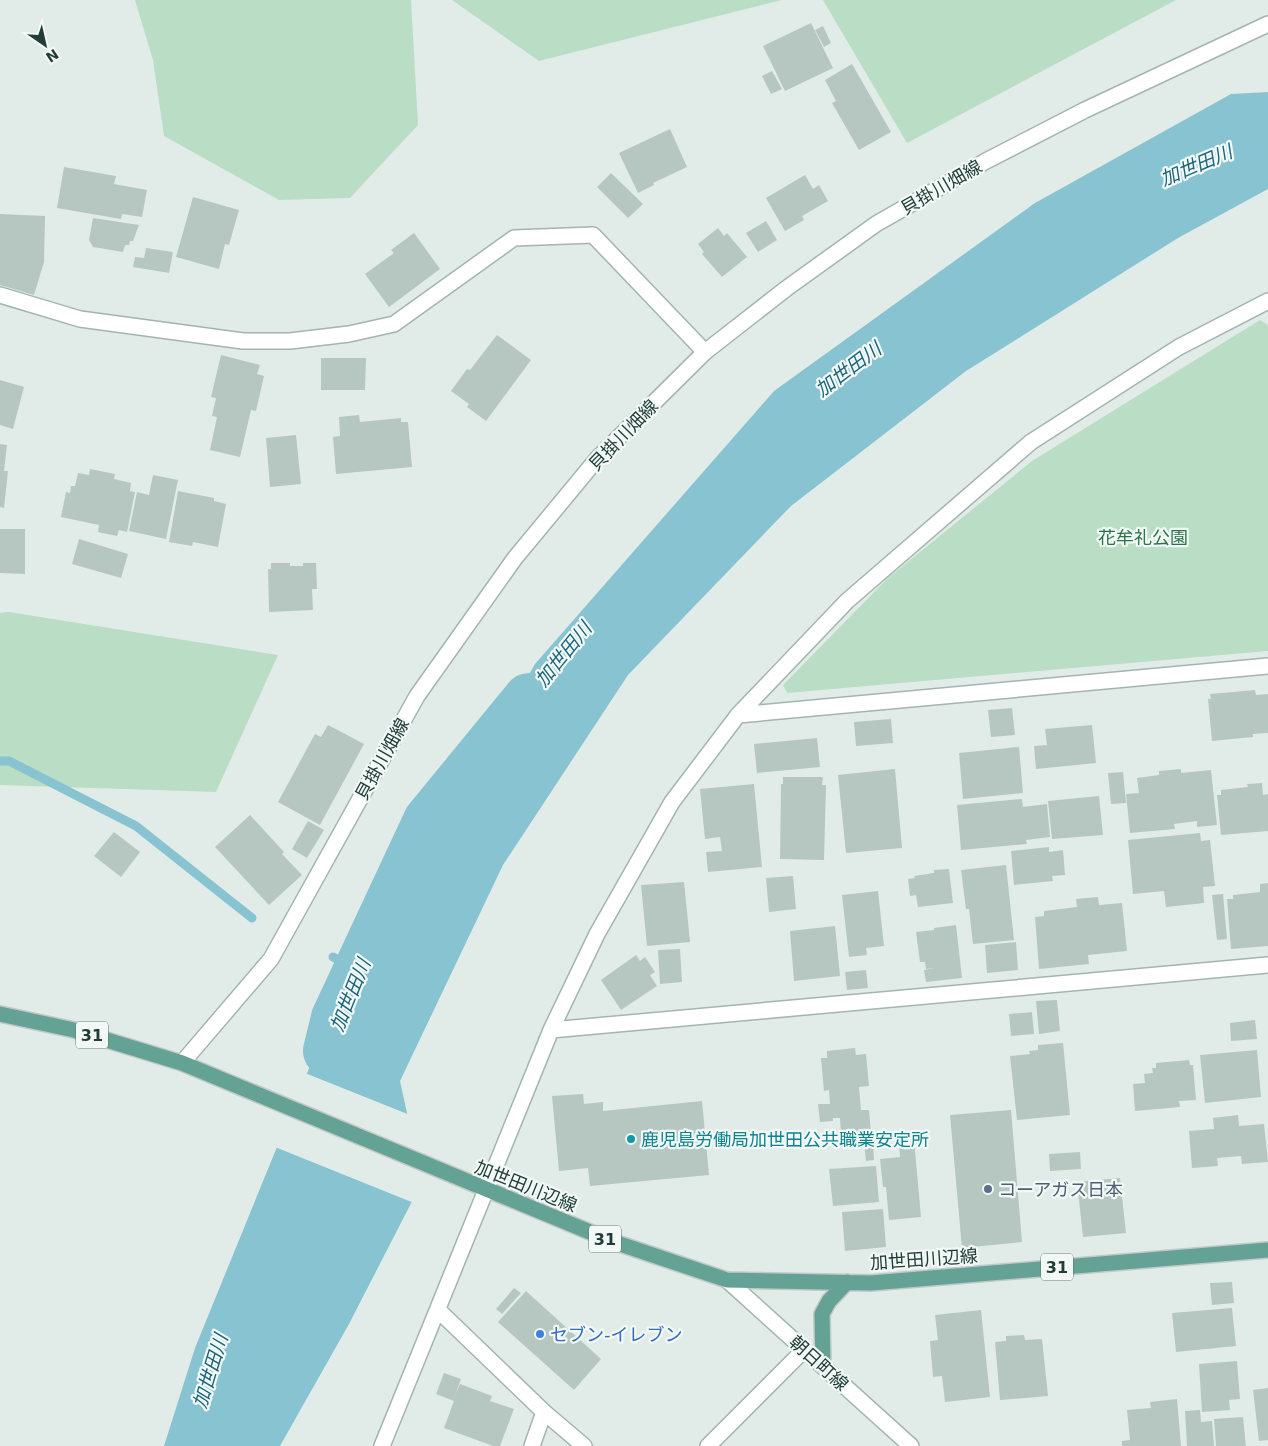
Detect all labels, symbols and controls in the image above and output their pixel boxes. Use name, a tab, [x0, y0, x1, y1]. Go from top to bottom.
north arrow	[20, 20, 70, 70]
text: N	[43, 46, 62, 66]
water label: 加世田川	[1157, 139, 1237, 190]
street label: 貝掛川畑線	[897, 155, 985, 219]
water label: 加世田川	[811, 336, 887, 401]
street label: 貝掛川畑線	[584, 395, 662, 475]
park label: 花牟礼公園	[1098, 527, 1188, 548]
water label: 加世田川	[531, 616, 597, 690]
street label: 貝掛川畑線	[351, 715, 413, 803]
water label: 加世田川	[326, 954, 375, 1034]
road number: 31	[76, 1022, 108, 1048]
place label: 鹿児島労働局加世田公共職業安定所	[641, 1129, 929, 1150]
marker: 鹿児島労働局加世田公共職業安定所	[625, 1133, 637, 1145]
street label: 加世田川辺線	[472, 1156, 580, 1216]
place label: コーアガス日本	[998, 1179, 1123, 1200]
marker: コーアガス日本	[982, 1183, 994, 1195]
road number: 31	[589, 1226, 621, 1252]
street label: 加世田川辺線	[869, 1245, 979, 1273]
road number: 31	[1041, 1254, 1073, 1280]
place label: セブン-イレブン	[550, 1324, 683, 1345]
marker: セブン-イレブン	[534, 1328, 546, 1340]
water label: 加世田川	[188, 1330, 232, 1411]
street label: 朝日町線	[785, 1331, 853, 1395]

